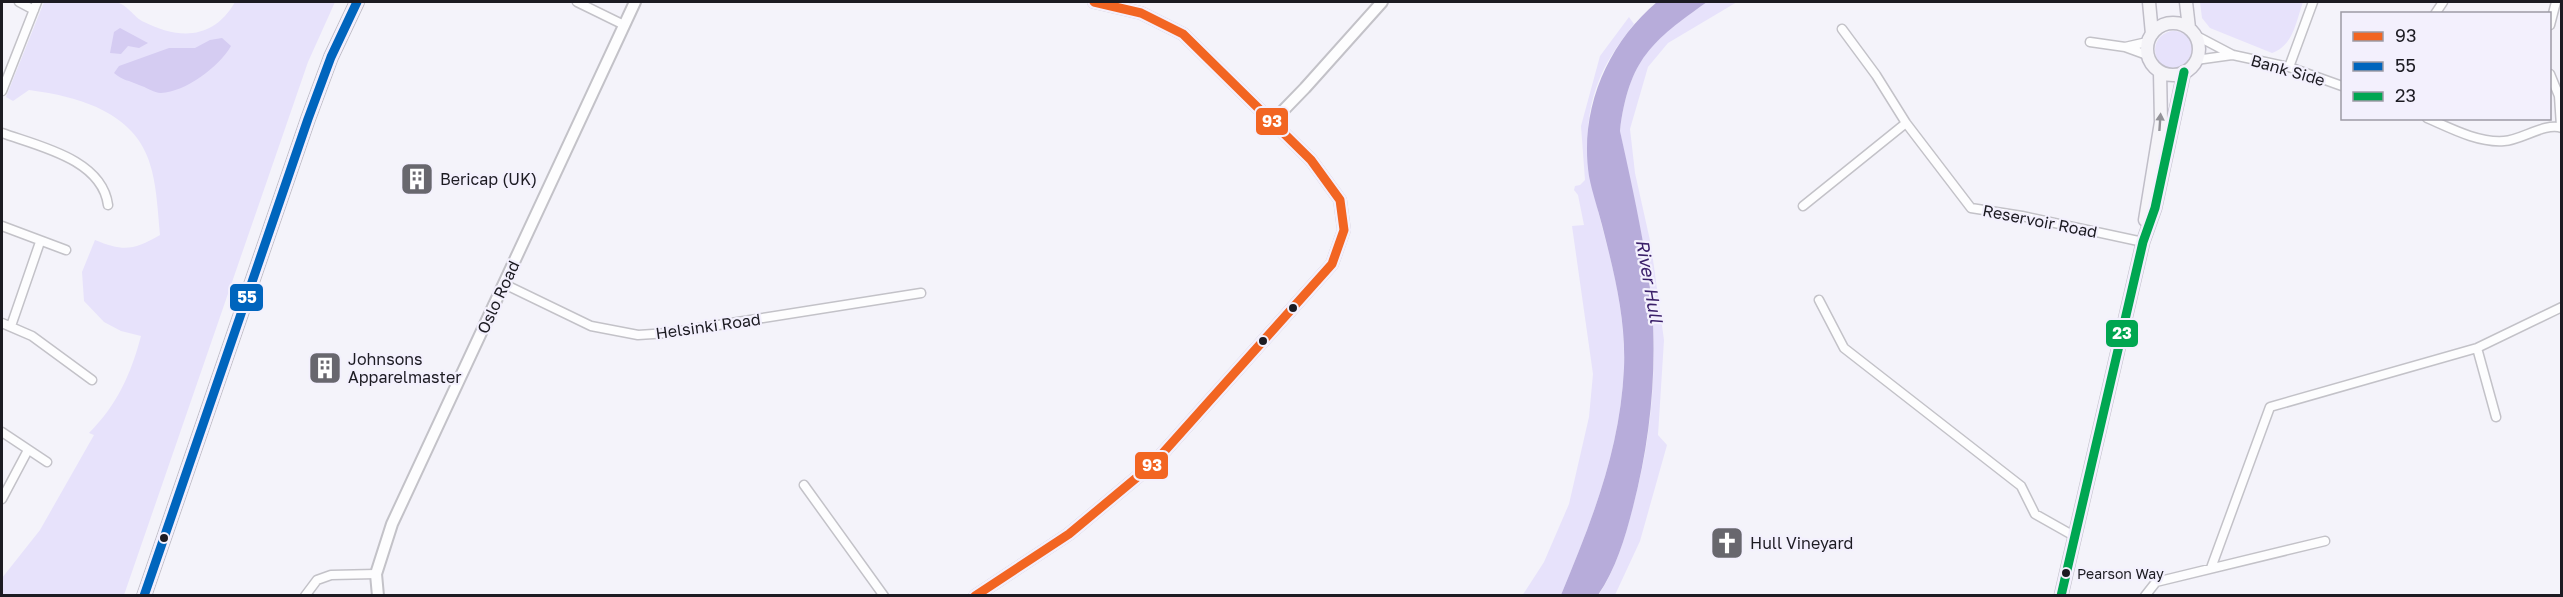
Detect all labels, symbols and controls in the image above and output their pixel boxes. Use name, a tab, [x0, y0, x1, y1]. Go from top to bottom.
legend	[2341, 12, 2551, 120]
text: 93	[2395, 24, 2416, 46]
street label: Bank Side	[2249, 50, 2327, 90]
text: 55	[2395, 54, 2416, 76]
text: 23	[2395, 84, 2416, 106]
line badge: 93	[1255, 107, 1289, 136]
text: 93	[1262, 111, 1282, 131]
one-way arrow	[2155, 113, 2165, 132]
building icon: Bericap (UK)	[399, 161, 435, 197]
place label: Bericap (UK)	[440, 169, 537, 189]
street label: Reservoir Road	[1981, 200, 2099, 242]
water label: River Hull	[1632, 237, 1668, 326]
street label: Oslo Road	[472, 257, 524, 337]
line badge: 55	[229, 283, 264, 312]
text: 55	[237, 287, 257, 307]
unlabelled marker	[1287, 302, 1299, 314]
street label: Helsinki Road	[654, 309, 762, 343]
line badge: 23	[2105, 319, 2139, 348]
text: 23	[2112, 323, 2132, 343]
unlabelled marker	[1257, 335, 1269, 347]
place label: Johnsons Apparelmaster	[348, 349, 462, 387]
building icon: Johnsons Apparelmaster	[307, 350, 343, 386]
line badge: 93	[1134, 451, 1169, 480]
text: 93	[1142, 455, 1162, 475]
church icon: Hull Vineyard	[1709, 525, 1745, 561]
unlabelled marker	[158, 532, 170, 544]
place label: Hull Vineyard	[1750, 533, 1853, 553]
place label: Pearson Way	[2077, 565, 2164, 582]
marker: Pearson Way	[2060, 567, 2072, 579]

